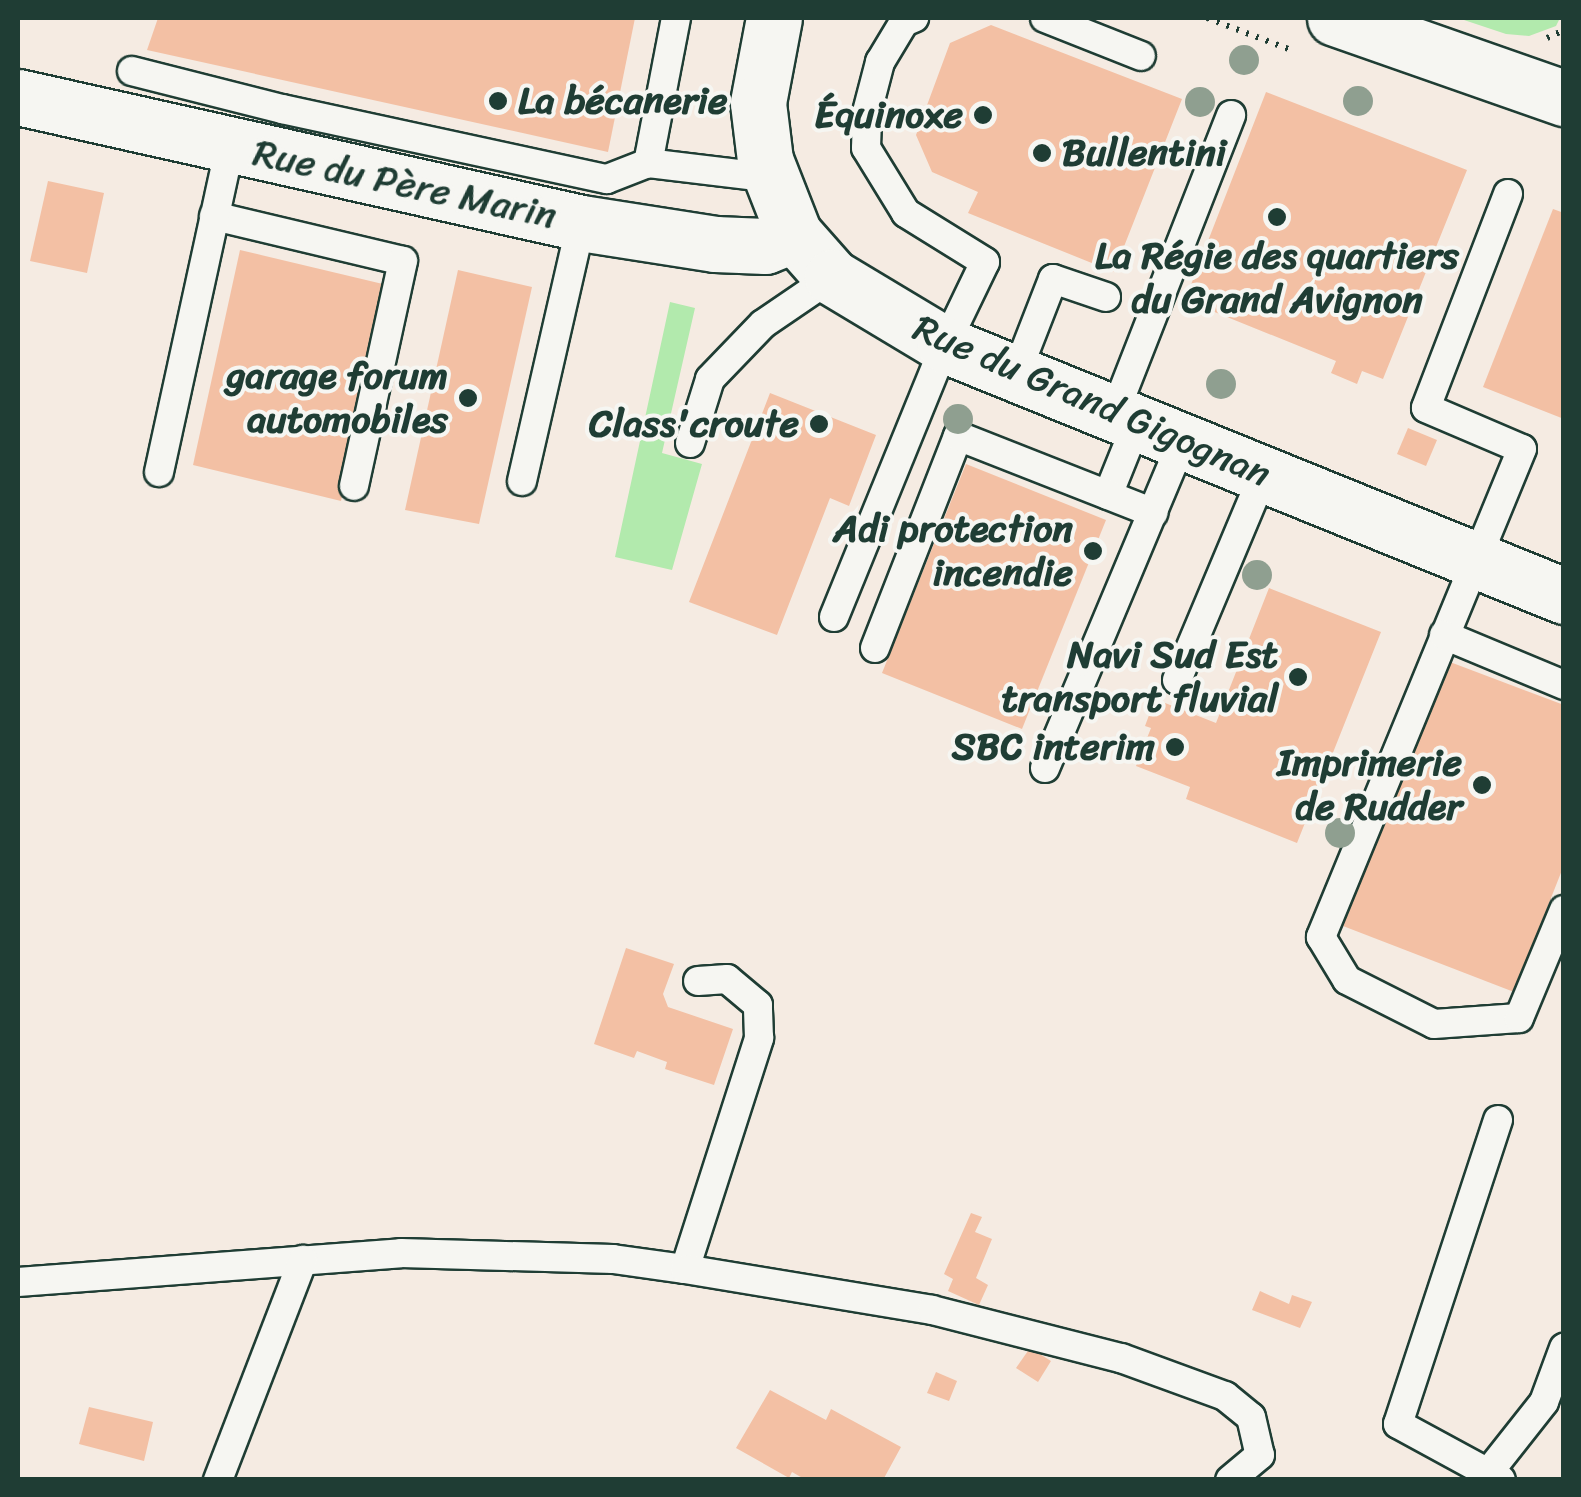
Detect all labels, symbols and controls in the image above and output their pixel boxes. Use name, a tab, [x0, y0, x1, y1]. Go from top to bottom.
place label: La bécanerie	[518, 78, 729, 124]
marker: La bécanerie	[487, 90, 509, 112]
place label: Équinoxe	[814, 92, 963, 138]
marker: Équinoxe	[972, 104, 994, 126]
street label: Rue du Père Marin	[250, 130, 560, 238]
place label: Bullentini	[1062, 130, 1226, 176]
marker: Bullentini	[1031, 142, 1053, 164]
marker: La Régie des quartiers du Grand Avignon	[1266, 206, 1288, 228]
place label: La Régie des quartiers du Grand Avignon	[1093, 233, 1461, 322]
street label: Rue du Grand Gigognan	[906, 305, 1278, 497]
place label: garage forum automobiles	[226, 353, 448, 442]
marker: garage forum automobiles	[457, 387, 479, 409]
place label: Class'croute	[589, 401, 799, 447]
marker: Class'croute	[808, 413, 830, 435]
place label: Adi protection incendie	[832, 506, 1073, 596]
marker: Adi protection incendie	[1082, 540, 1104, 562]
place label: Navi Sud Est transport fluvial	[1001, 632, 1278, 722]
marker: Navi Sud Est transport fluvial	[1287, 666, 1309, 688]
place label: SBC interim	[952, 724, 1155, 770]
marker: SBC interim	[1164, 736, 1186, 758]
place label: Imprimerie de Rudder	[1277, 740, 1462, 829]
marker: Imprimerie de Rudder	[1471, 774, 1493, 796]

